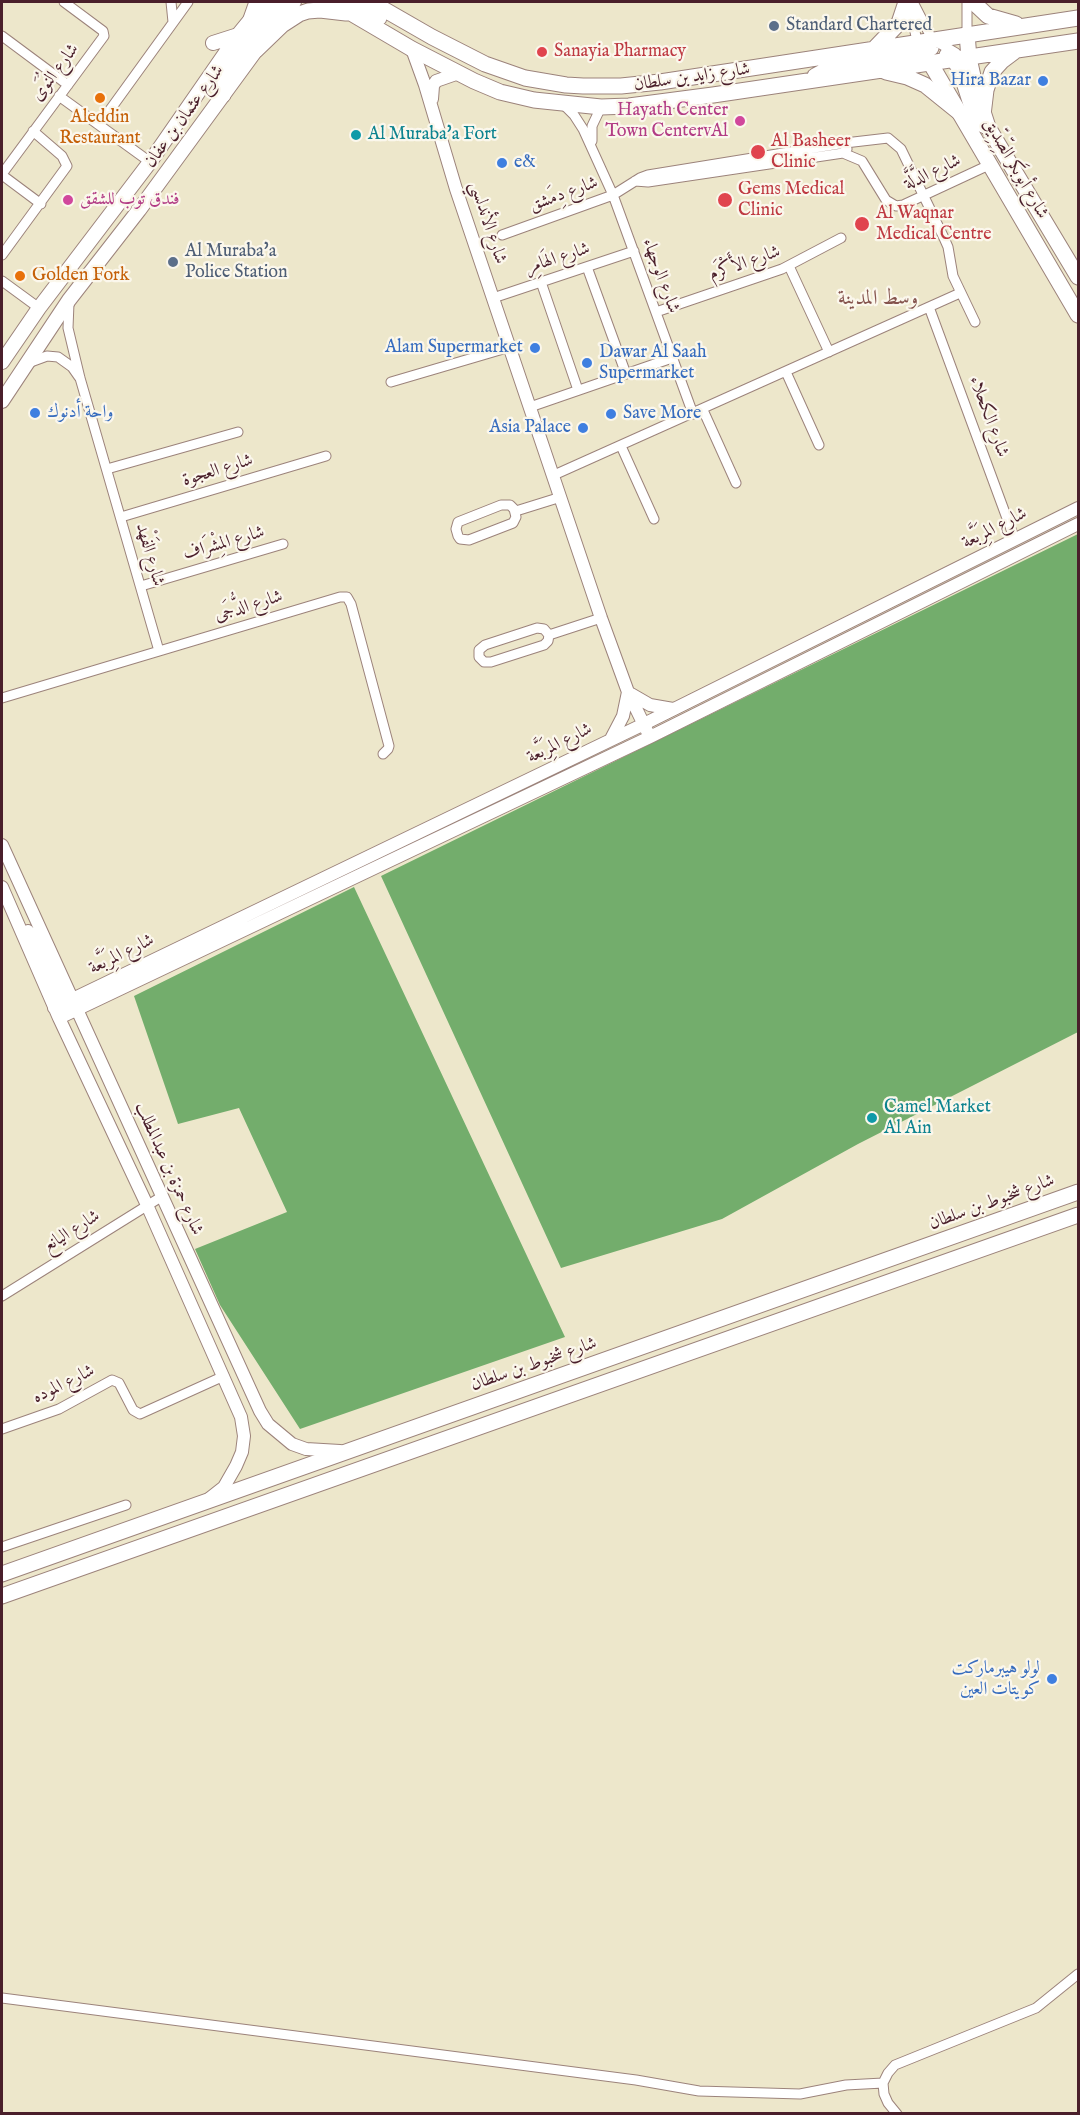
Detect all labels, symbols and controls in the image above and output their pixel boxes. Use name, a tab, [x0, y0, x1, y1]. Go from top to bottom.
place label: Standard Chartered	[786, 15, 932, 37]
marker: Standard Chartered	[767, 19, 781, 33]
street label: شارع النُوَى	[27, 40, 85, 106]
place label: Sanayia Pharmacy	[554, 41, 686, 63]
marker: Sanayia Pharmacy	[535, 45, 549, 59]
street label: شارع زايد بن سلطان	[632, 59, 752, 97]
street label: شارع عثمان بن عفان	[140, 61, 230, 173]
place label: Hira Bazar	[950, 70, 1031, 92]
marker: Hira Bazar	[1036, 74, 1050, 88]
marker: Aleddin Restaurant	[93, 91, 107, 105]
place label: Hayath Center Town CentervAl	[605, 100, 728, 142]
place label: Aleddin Restaurant	[59, 107, 141, 150]
marker: Hayath Center Town CentervAl	[733, 114, 747, 128]
street label: شارع أبوبَكر الصِّدِّيق	[977, 115, 1053, 223]
place label: Al Muraba'a Fort	[368, 124, 497, 146]
marker: Al Muraba'a Fort	[349, 128, 363, 142]
place label: Al Basheer Clinic	[771, 131, 851, 174]
marker: Al Basheer Clinic	[749, 143, 767, 161]
street label: شارع الدَّلَّة	[901, 150, 965, 196]
place label: e&	[514, 152, 536, 174]
marker: e&	[495, 156, 509, 170]
street label: شارع دِمَشق	[527, 173, 601, 217]
street label: شارع الأندلسي	[464, 179, 510, 267]
place label: Gems Medical Clinic	[738, 179, 845, 222]
place label: فندق توب للشقق	[80, 189, 179, 211]
marker: Gems Medical Clinic	[716, 191, 734, 209]
marker: فندق توب للشقق	[61, 193, 75, 207]
place label: Al Waqnar Medical Centre	[876, 203, 991, 246]
marker: Al Waqnar Medical Centre	[853, 215, 871, 233]
street label: شارع الوجهاء	[636, 236, 684, 316]
street label: شارع الهَامِر	[523, 238, 593, 280]
place label: Al Muraba'a Police Station	[185, 241, 288, 284]
street label: شارع الأَكْرَم	[707, 242, 783, 286]
marker: Al Muraba'a Police Station	[166, 255, 180, 269]
place label: Golden Fork	[32, 265, 129, 287]
marker: Golden Fork	[13, 269, 27, 283]
district label: وسط المدينة	[838, 287, 918, 313]
place label: Alam Supermarket	[385, 337, 523, 359]
marker: Alam Supermarket	[528, 341, 542, 355]
place label: Dawar Al Saah Supermarket	[599, 342, 707, 385]
marker: Dawar Al Saah Supermarket	[580, 356, 594, 370]
street label: شارع الكحلاء	[963, 373, 1013, 461]
place label: واحة أدنوك	[47, 402, 114, 424]
place label: Save More	[623, 403, 701, 425]
marker: واحة أدنوك	[28, 406, 42, 420]
marker: Save More	[604, 407, 618, 421]
place label: Asia Palace	[489, 417, 571, 439]
marker: Asia Palace	[576, 421, 590, 435]
street label: شارع العجوة	[180, 450, 256, 492]
street label: شارع المِرَبَّعة	[959, 503, 1031, 555]
street label: شارع الفَهْد	[130, 521, 168, 589]
street label: شارع المِشْرَاف	[181, 522, 267, 566]
street label: شارع الدُّجَى	[212, 586, 286, 628]
street label: شارع المِرَبَّعة	[524, 719, 596, 769]
street label: شارع المِرَبَّعة	[86, 930, 158, 980]
place label: Camel Market Al Ain	[884, 1097, 991, 1140]
street label: شارع حمزة بن عبدالمطلب	[129, 1099, 207, 1239]
marker: Camel Market Al Ain	[865, 1111, 879, 1125]
street label: شارع شخبوط بن سلطان	[926, 1170, 1058, 1236]
street label: شارع اليانع	[40, 1206, 104, 1258]
street label: شارع شخبوط بن سلطان	[468, 1333, 600, 1397]
street label: شارع الموده	[29, 1361, 99, 1409]
place label: لولو هيبرماركت كويتات العين	[952, 1658, 1040, 1700]
marker: لولو هيبرماركت كويتات العين	[1045, 1672, 1059, 1686]

